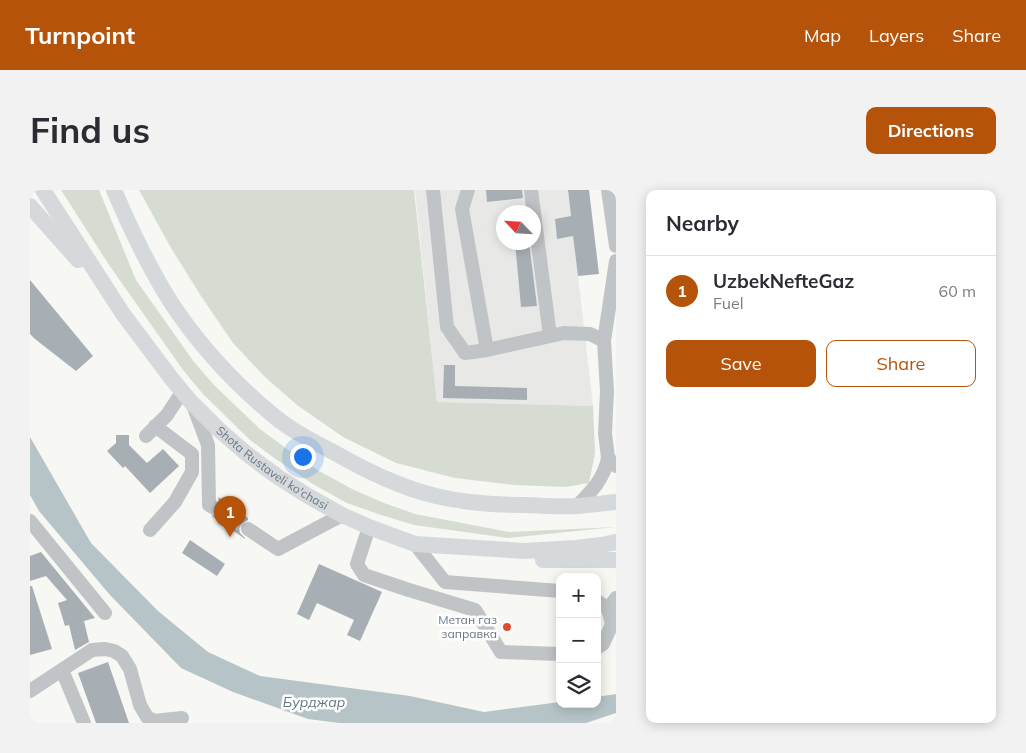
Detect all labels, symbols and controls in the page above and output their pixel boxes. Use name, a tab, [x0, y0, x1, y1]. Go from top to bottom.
text: Turnpoint	[25, 20, 135, 50]
text: Map	[804, 24, 841, 47]
text: Layers	[869, 24, 924, 47]
text: Share	[952, 24, 1001, 47]
button: Directions	[866, 107, 996, 154]
text: Find us	[30, 108, 150, 152]
north arrow	[496, 205, 541, 250]
text: Nearby	[666, 210, 739, 236]
text: UzbekNefteGaz	[713, 269, 854, 293]
text: 1	[677, 281, 687, 301]
text: 60 m	[939, 281, 976, 301]
text: Fuel	[713, 293, 744, 313]
button: Save	[666, 340, 816, 387]
button: Share	[826, 340, 976, 387]
street label: Shota Rustaveli ko'chasi	[213, 423, 331, 513]
your location	[290, 444, 316, 470]
pin: 1	[214, 496, 246, 537]
map controls	[556, 573, 601, 708]
button: +	[556, 573, 601, 618]
place label: Метан газ заправка	[438, 612, 497, 641]
button: −	[556, 618, 601, 663]
marker: Метан газ заправка	[501, 621, 513, 633]
button: layers	[556, 663, 601, 708]
water label: Бурджар	[283, 693, 345, 711]

